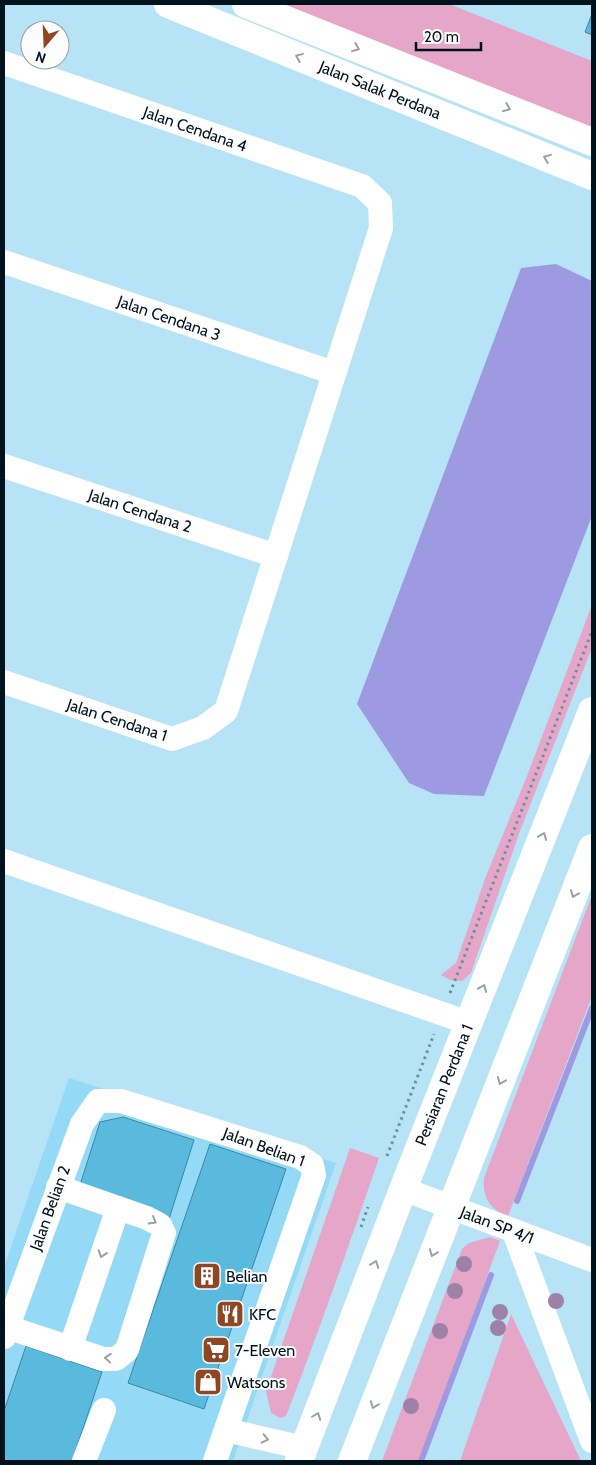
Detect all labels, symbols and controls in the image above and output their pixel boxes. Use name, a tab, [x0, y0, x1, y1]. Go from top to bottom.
north arrow	[20, 20, 70, 70]
scale bar	[416, 20, 481, 52]
text: 20 m	[424, 28, 459, 46]
one-way arrow	[351, 41, 360, 52]
text: N	[33, 47, 48, 67]
one-way arrow	[295, 53, 304, 63]
street label: Jalan Salak Perdana	[315, 56, 444, 123]
one-way arrow	[502, 101, 511, 112]
street label: Jalan Cendana 4	[140, 102, 249, 156]
one-way arrow	[543, 153, 552, 164]
street label: Jalan Cendana 3	[114, 291, 223, 345]
street label: Jalan Cendana 2	[85, 485, 194, 537]
street label: Jalan Cendana 1	[63, 695, 170, 745]
one-way arrow	[537, 833, 547, 841]
one-way arrow	[570, 889, 581, 898]
one-way arrow	[477, 984, 487, 992]
street label: Persiaran Perdana 1	[411, 1022, 477, 1148]
one-way arrow	[496, 1077, 506, 1085]
street label: Jalan Belian 1	[219, 1123, 308, 1171]
street label: Jalan Belian 2	[25, 1163, 74, 1254]
street label: Jalan SP 4/1	[457, 1202, 537, 1248]
one-way arrow	[147, 1215, 156, 1225]
one-way arrow	[428, 1248, 439, 1257]
one-way arrow	[98, 1249, 108, 1258]
one-way arrow	[368, 1260, 379, 1269]
building icon: Belian	[192, 1261, 222, 1291]
place label: Belian	[226, 1267, 268, 1286]
restaurant icon: KFC	[215, 1299, 245, 1329]
place label: KFC	[249, 1305, 276, 1324]
supermarket icon: 7-Eleven	[201, 1335, 231, 1365]
place label: 7-Eleven	[235, 1341, 295, 1360]
one-way arrow	[104, 1353, 112, 1364]
shop icon: Watsons	[193, 1367, 223, 1397]
place label: Watsons	[227, 1373, 286, 1392]
one-way arrow	[370, 1400, 380, 1408]
one-way arrow	[310, 1412, 321, 1421]
one-way arrow	[261, 1433, 270, 1444]

